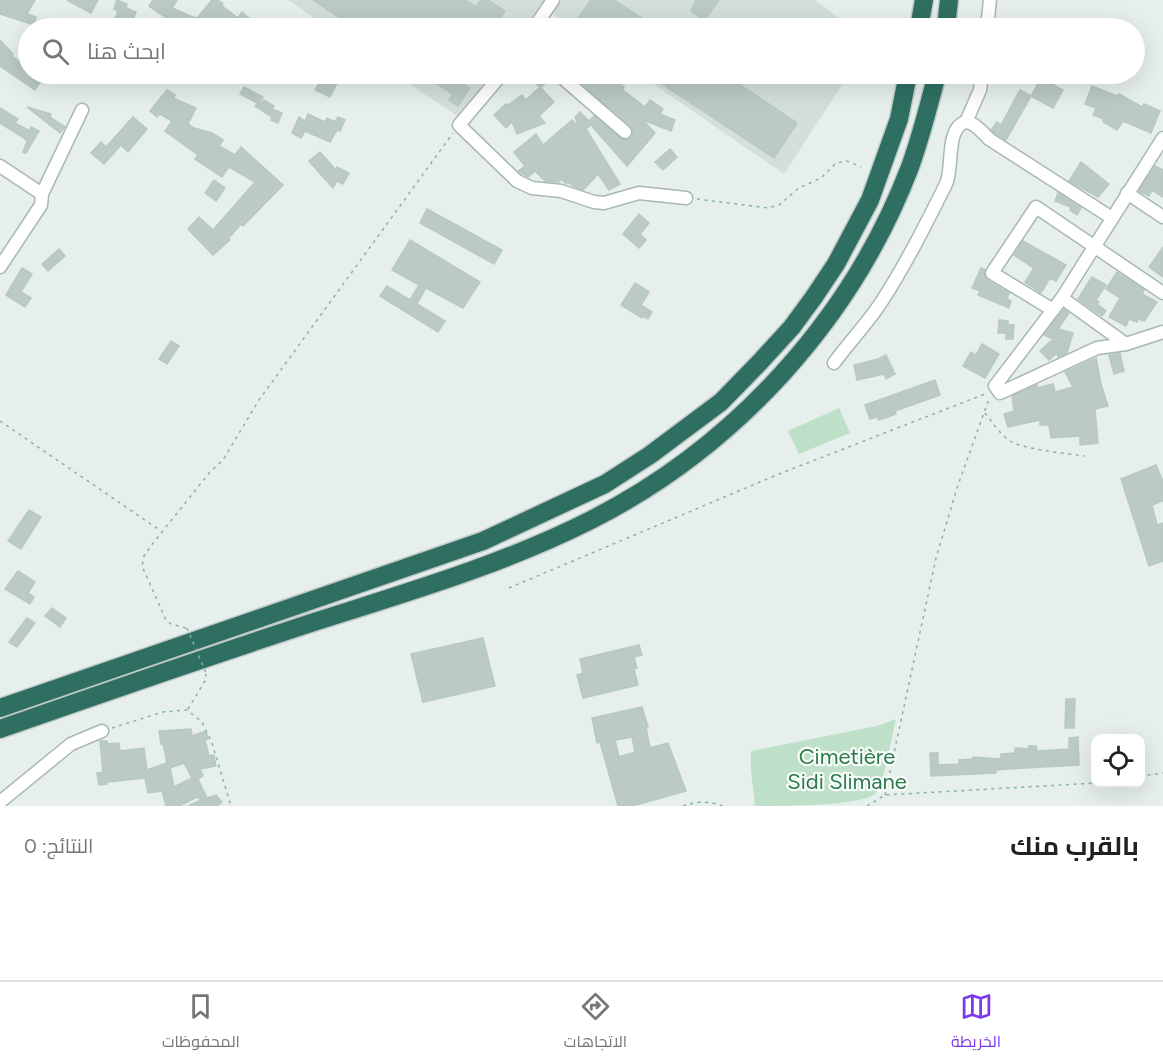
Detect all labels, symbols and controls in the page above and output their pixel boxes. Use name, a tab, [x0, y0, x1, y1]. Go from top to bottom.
search box	[18, 18, 1145, 84]
icon: search	[39, 35, 72, 68]
text: ابحث هنا	[87, 38, 166, 65]
map controls	[1091, 734, 1145, 788]
button: locate	[1091, 734, 1145, 788]
park label: Cimetière Sidi Slimane	[787, 743, 907, 795]
text: بالقرب منك	[1010, 830, 1139, 862]
text: النتائج: 0	[24, 834, 93, 858]
tab: المحفوظات	[162, 990, 240, 1056]
tab: الاتجاهات	[564, 990, 627, 1056]
tab: الخريطة	[951, 990, 1001, 1056]

